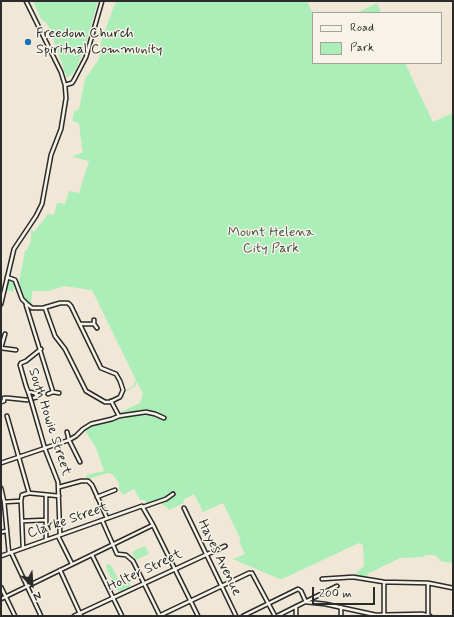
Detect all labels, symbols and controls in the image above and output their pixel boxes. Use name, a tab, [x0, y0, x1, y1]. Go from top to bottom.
legend	[312, 12, 442, 64]
text: Road	[350, 20, 374, 36]
place label: Freedom Church Spiritual Community	[36, 26, 162, 58]
marker: Freedom Church Spiritual Community	[23, 37, 33, 47]
text: Park	[350, 40, 374, 56]
park label: Mount Helena City Park	[228, 225, 314, 258]
street label: South Howie Street	[24, 366, 74, 478]
street label: Clarke Street	[25, 499, 111, 543]
street label: Hayes Avenue	[193, 517, 245, 599]
street label: Holter Street	[105, 546, 185, 596]
north arrow	[12, 565, 52, 605]
scale bar	[314, 579, 377, 605]
text: 200 m	[319, 586, 352, 602]
text: N	[31, 588, 43, 604]

